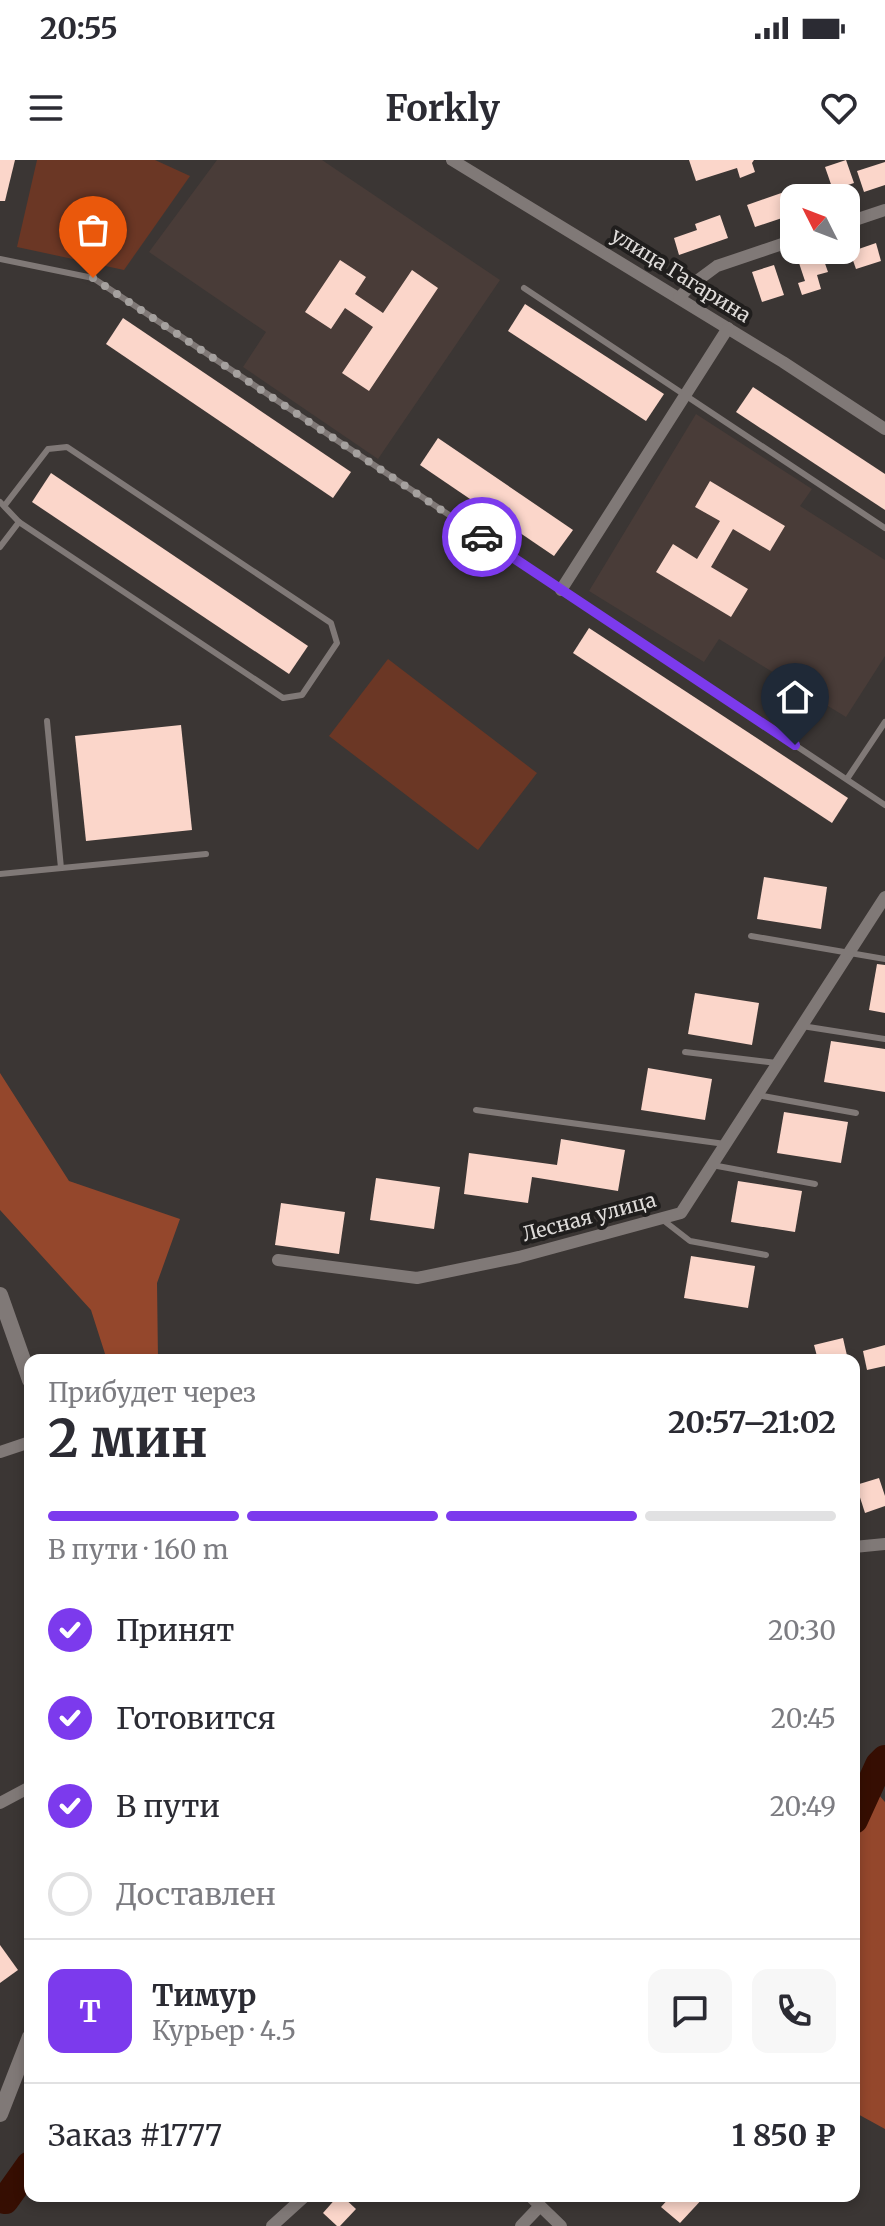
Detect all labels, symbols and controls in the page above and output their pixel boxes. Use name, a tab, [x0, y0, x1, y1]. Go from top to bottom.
text: 20:55	[40, 9, 118, 47]
icon: menu	[24, 86, 68, 130]
text: Forkly	[385, 86, 500, 131]
icon: heart	[817, 86, 861, 130]
north arrow	[780, 184, 860, 264]
map controls	[780, 184, 860, 264]
pin	[59, 196, 127, 278]
icon: bag	[71, 208, 115, 252]
street label: улица Гагарина	[607, 222, 756, 328]
courier	[442, 497, 522, 577]
icon: car	[460, 515, 504, 559]
pin	[761, 663, 829, 745]
icon: home	[773, 675, 817, 719]
street label: Лесная улица	[519, 1187, 659, 1246]
text: Прибудет через	[48, 1376, 256, 1409]
text: 20:57–21:02	[668, 1403, 836, 1441]
text: 2 мин	[48, 1406, 208, 1471]
text: В пути · 160 m	[48, 1533, 229, 1566]
icon: check	[48, 1608, 92, 1652]
text: Принят	[116, 1611, 235, 1649]
text: 20:30	[768, 1614, 836, 1647]
icon: check	[48, 1696, 92, 1740]
text: Готовится	[116, 1699, 276, 1737]
text: 20:45	[771, 1702, 836, 1735]
icon: check	[48, 1784, 92, 1828]
text: В пути	[116, 1787, 220, 1825]
text: 20:49	[770, 1790, 836, 1823]
text: Доставлен	[116, 1875, 276, 1913]
button: chat	[648, 1969, 732, 2053]
button: phone	[752, 1969, 836, 2053]
text: Тимур	[152, 1976, 256, 2014]
text: Т	[79, 1992, 101, 2030]
text: Курьер · 4.5	[152, 2014, 296, 2047]
text: Заказ #1777	[48, 2116, 222, 2154]
text: 1 850 ₽	[732, 2116, 836, 2154]

